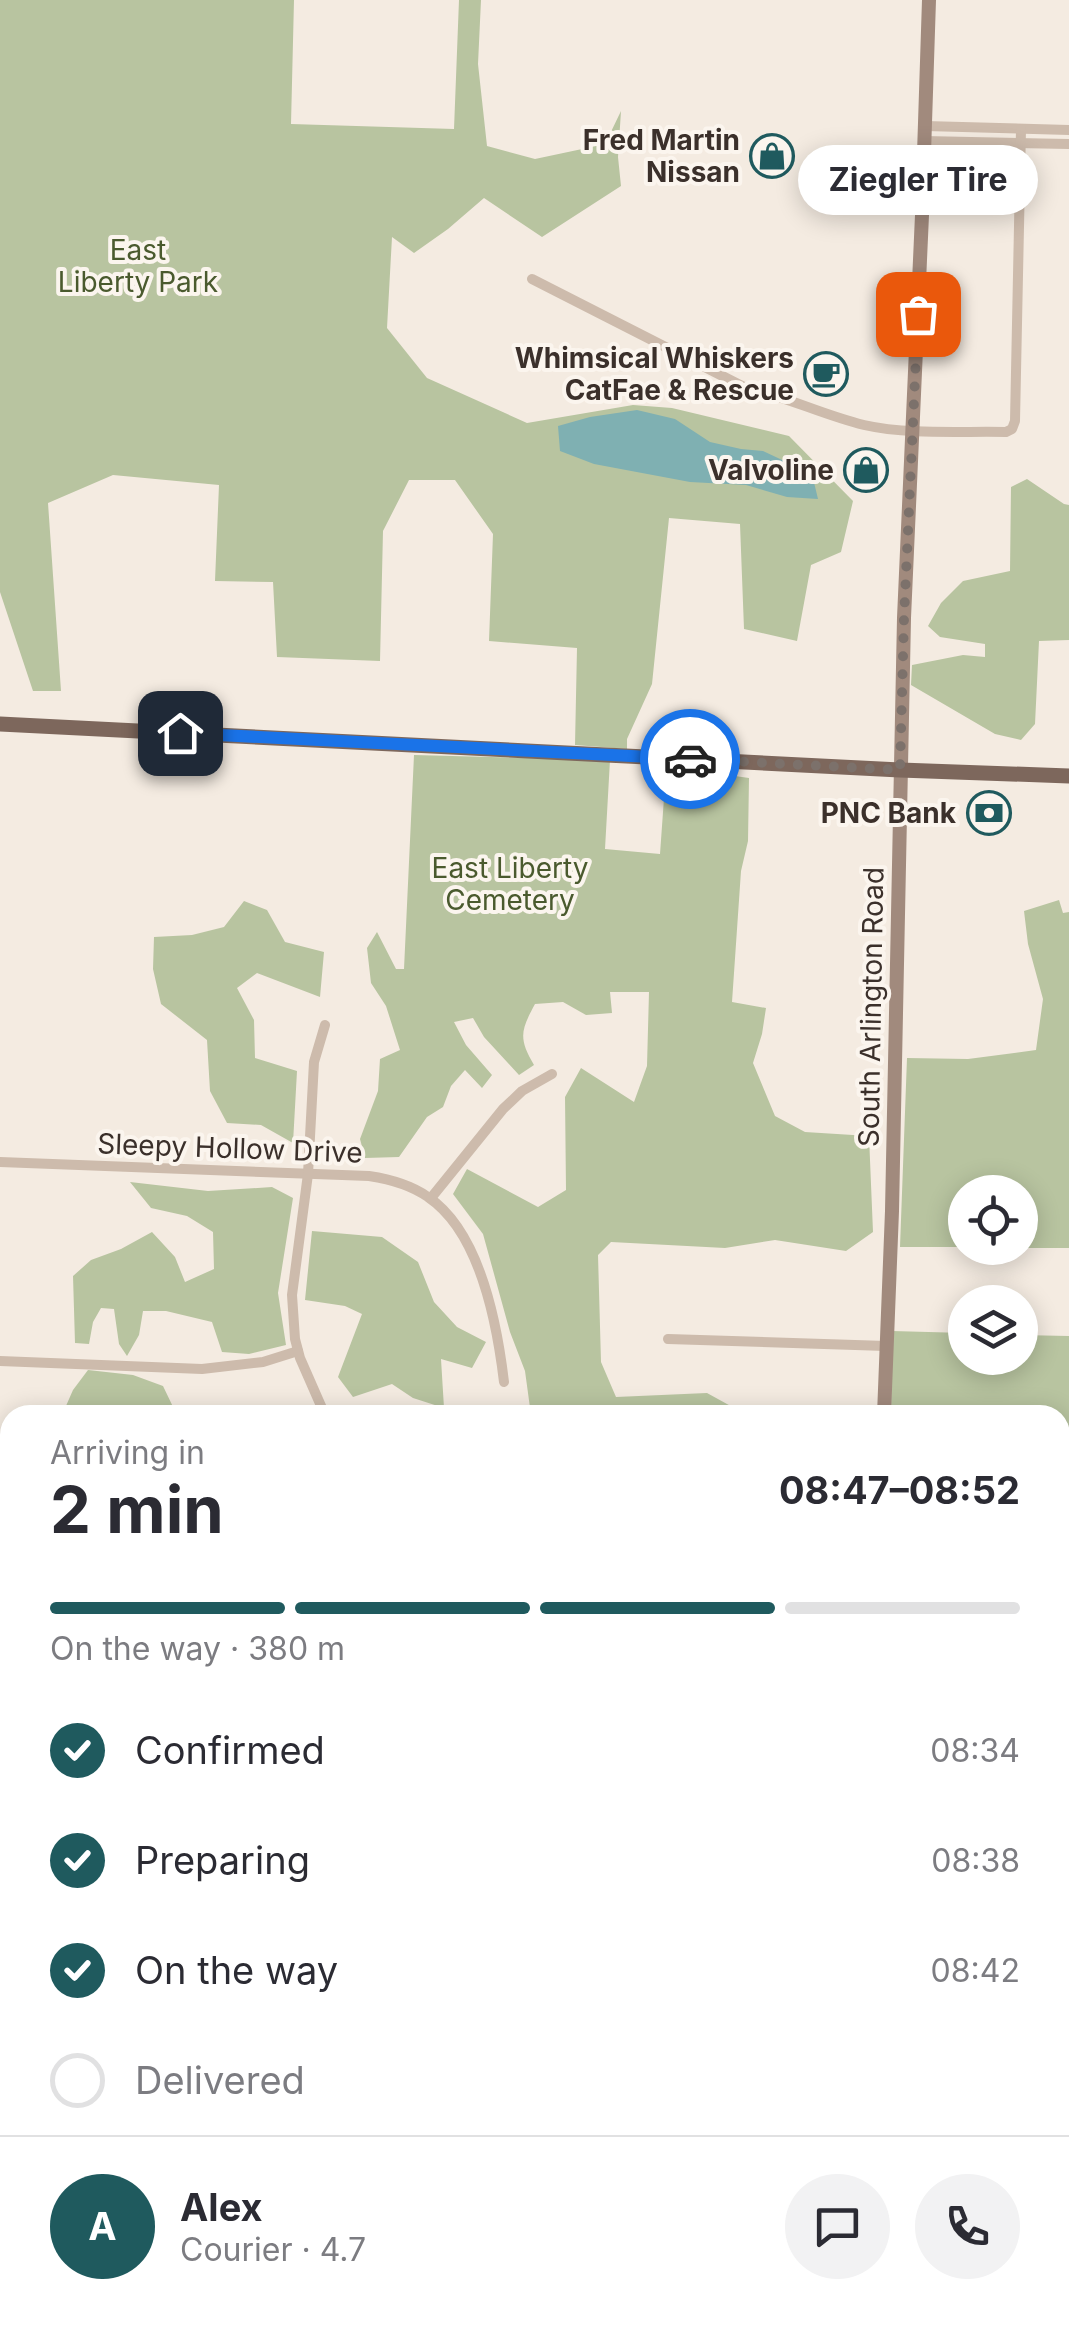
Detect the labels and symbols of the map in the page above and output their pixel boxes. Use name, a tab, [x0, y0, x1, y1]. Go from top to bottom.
place label: Fred Martin Nissan	[583, 123, 740, 189]
shop icon: Fred Martin Nissan	[749, 133, 795, 179]
callout: Ziegler Tire	[798, 144, 1038, 214]
park label: East Liberty Park	[58, 233, 218, 299]
pin	[876, 272, 961, 357]
place label: Whimsical Whiskers CatFae & Rescue	[515, 341, 794, 407]
cafe icon: Whimsical Whiskers CatFae & Rescue	[803, 351, 849, 397]
shop icon: Valvoline	[843, 447, 889, 493]
place label: Valvoline	[708, 453, 834, 487]
pin	[138, 691, 223, 776]
courier	[640, 709, 740, 809]
bank icon: PNC Bank	[966, 790, 1012, 836]
place label: PNC Bank	[821, 796, 957, 830]
park label: East Liberty Cemetery	[432, 851, 588, 917]
street label: South Arlington Road	[852, 867, 890, 1147]
street label: Sleepy Hollow Drive	[97, 1126, 363, 1170]

